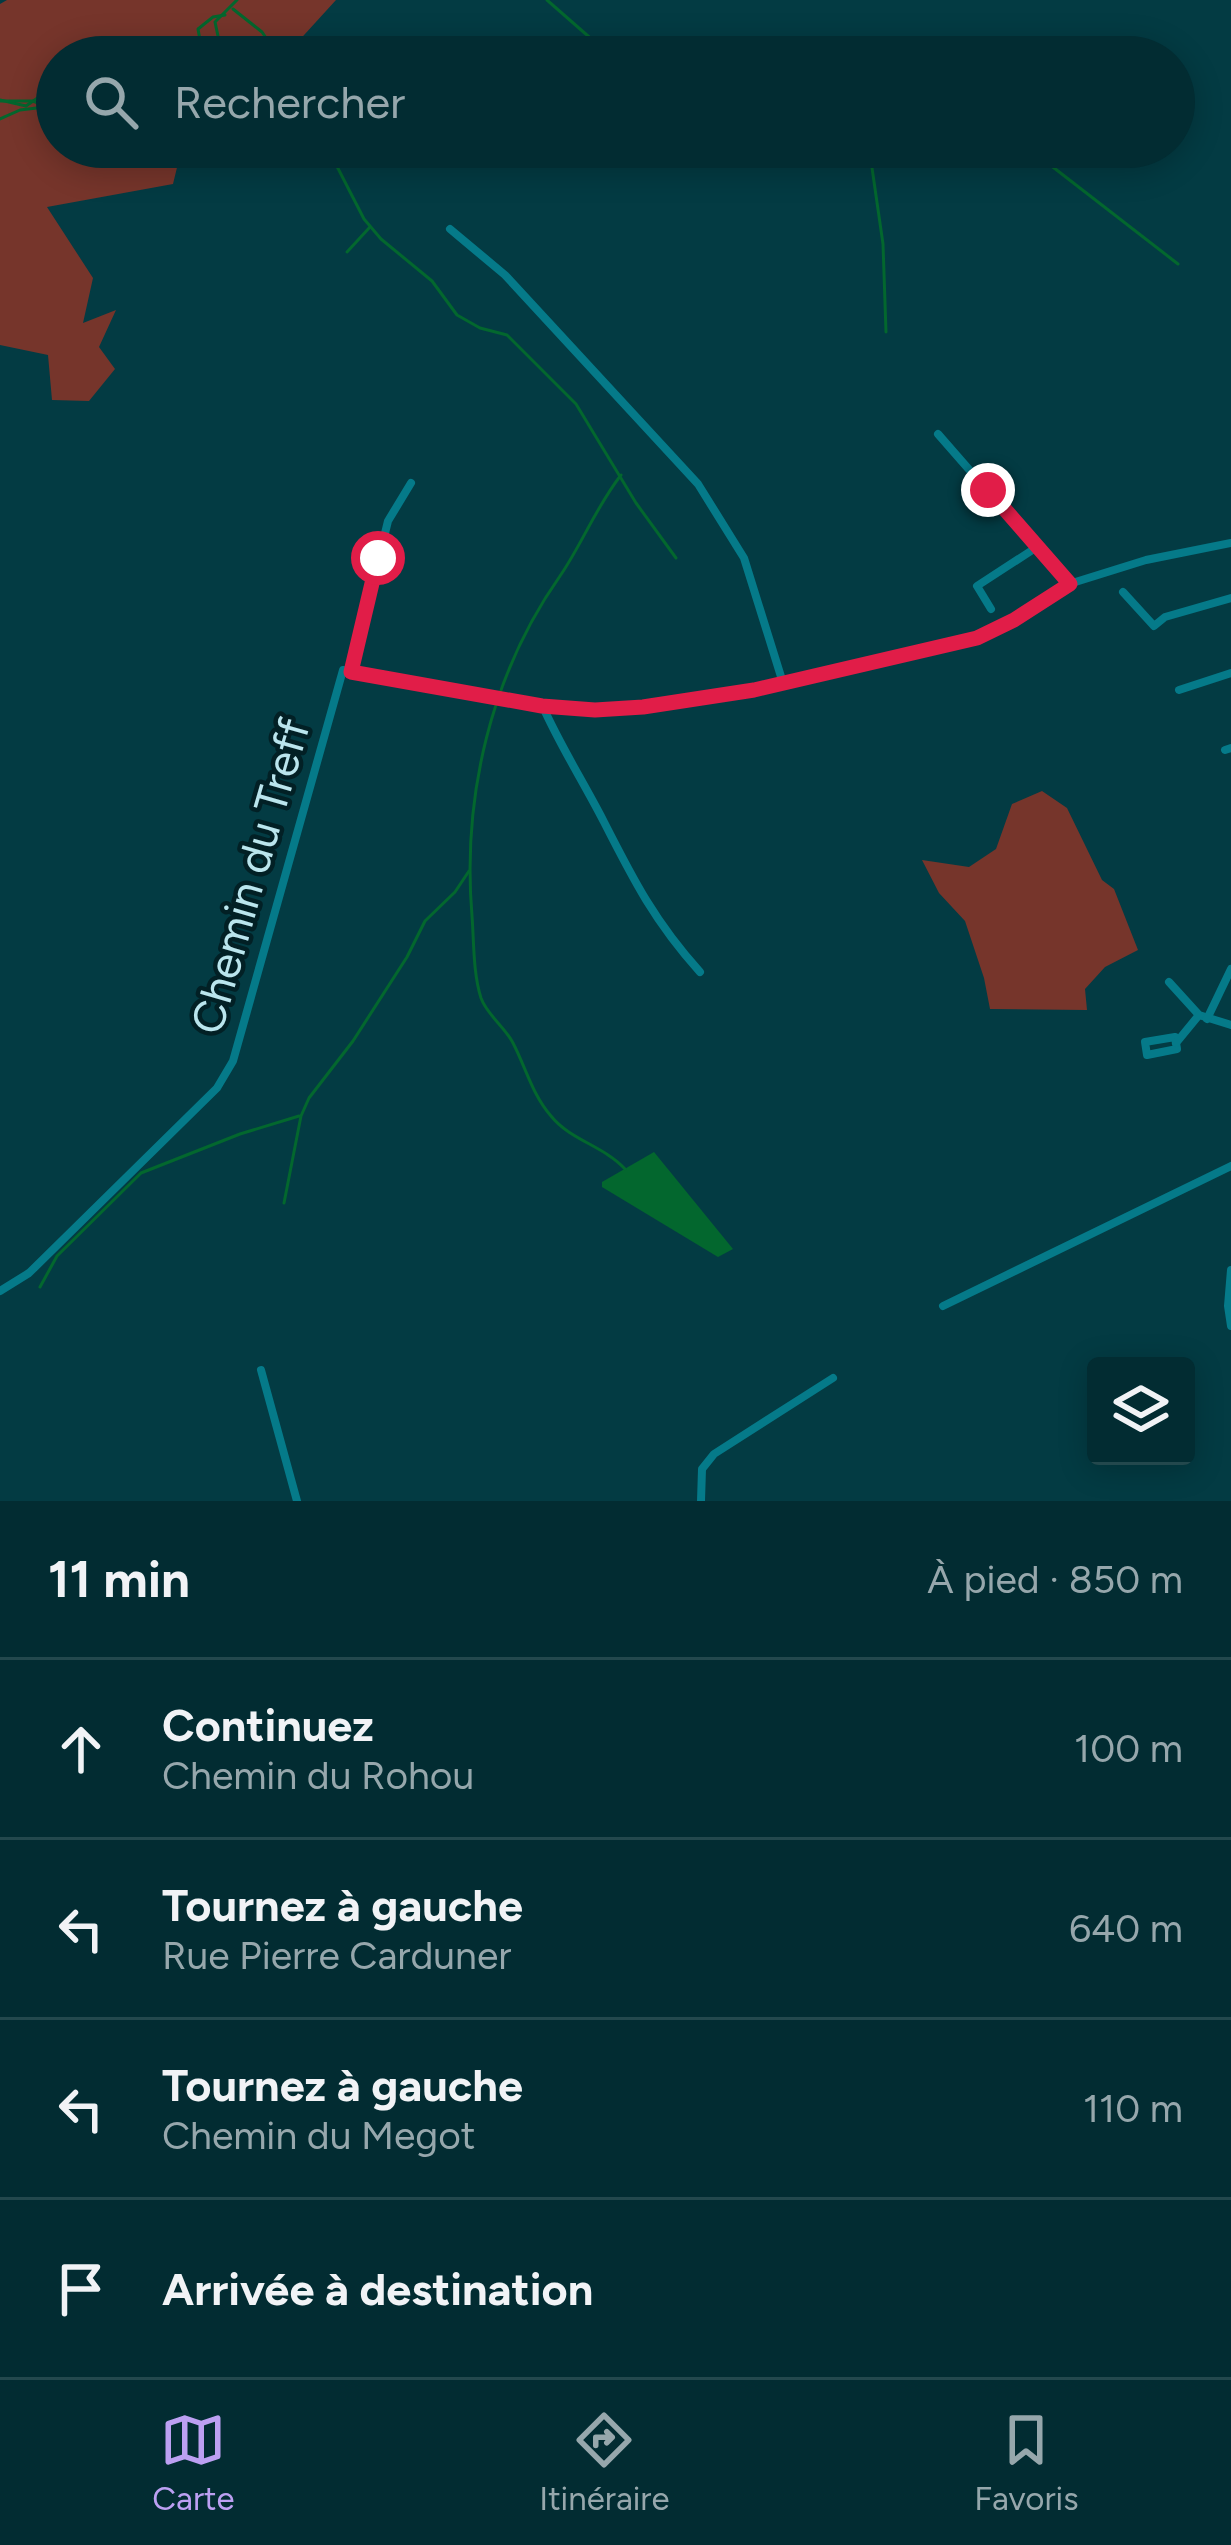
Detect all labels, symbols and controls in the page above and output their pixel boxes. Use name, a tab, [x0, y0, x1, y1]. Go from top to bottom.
search box	[36, 36, 1195, 168]
icon: search	[78, 69, 144, 135]
text: Rechercher	[174, 75, 405, 129]
route end	[961, 463, 1015, 517]
route start	[351, 531, 405, 585]
street label: Chemin du Treff	[179, 712, 321, 1040]
map controls	[1087, 1357, 1195, 1465]
button: layers	[1087, 1357, 1195, 1465]
text: 11 min	[48, 1549, 190, 1610]
text: À pied · 850 m	[927, 1556, 1183, 1603]
text: Continuez	[162, 1698, 374, 1752]
icon: ahead	[48, 1716, 114, 1782]
text: 100 m	[1074, 1725, 1183, 1772]
text: Chemin du Rohou	[162, 1752, 474, 1799]
text: Tournez à gauche	[162, 1878, 523, 1932]
icon: left	[48, 1896, 114, 1962]
text: 640 m	[1069, 1905, 1183, 1952]
text: Rue Pierre Carduner	[162, 1932, 511, 1979]
text: Tournez à gauche	[162, 2058, 523, 2112]
icon: left	[48, 2076, 114, 2142]
text: 110 m	[1083, 2085, 1183, 2132]
text: Chemin du Megot	[162, 2112, 476, 2159]
icon: arrive	[48, 2256, 114, 2322]
text: Arrivée à destination	[162, 2262, 593, 2316]
tab: Carte	[152, 2407, 235, 2518]
tab: Itinéraire	[539, 2407, 670, 2518]
tab: Favoris	[974, 2407, 1079, 2518]

